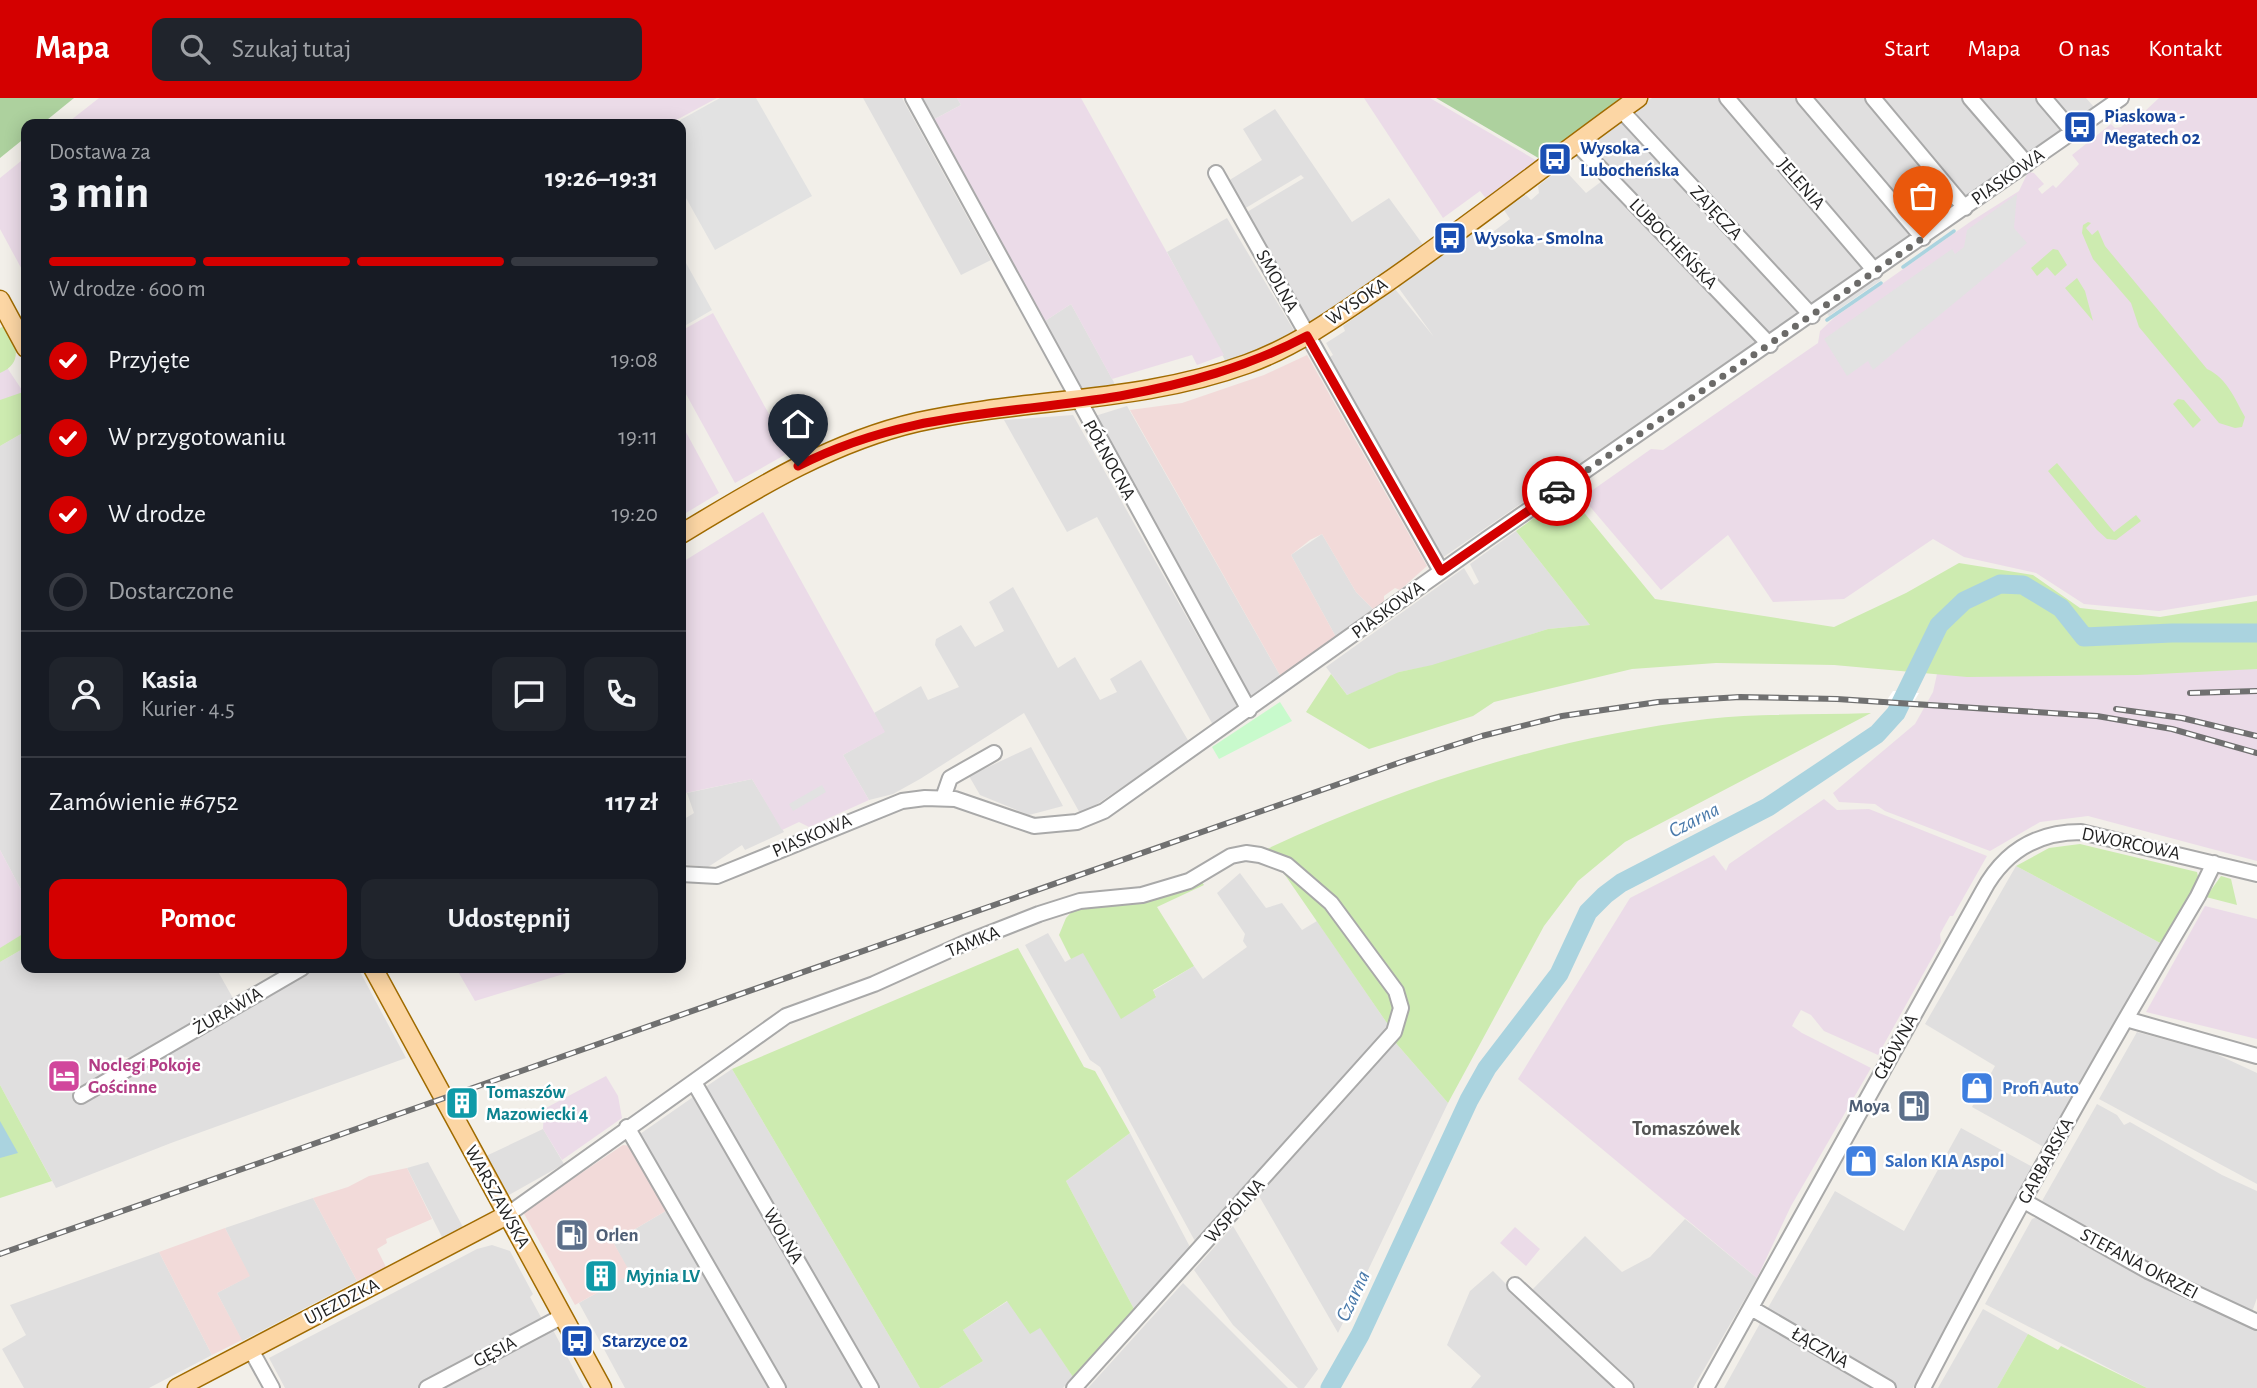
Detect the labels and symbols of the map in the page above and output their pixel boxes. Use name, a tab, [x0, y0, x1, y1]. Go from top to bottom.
place label: Piaskowa - Megatech 02	[2104, 107, 2200, 148]
bus stop icon: Piaskowa - Megatech 02	[2061, 108, 2099, 146]
place label: Wysoka - Lubocheńska	[1580, 139, 1679, 180]
bus stop icon: Wysoka - Lubocheńska	[1536, 140, 1574, 178]
street label: PIASKOWA	[1968, 145, 2048, 209]
street label: JELENIA	[1774, 155, 1828, 213]
pin	[1893, 166, 1953, 238]
street label: ZAJĘCZA	[1686, 182, 1746, 244]
street label: LUBOCHEŃSKA	[1625, 194, 1722, 293]
bus stop icon: Wysoka - Smolna	[1431, 219, 1469, 257]
place label: Wysoka - Smolna	[1474, 229, 1604, 248]
street label: SMOLNA	[1252, 247, 1302, 315]
street label: WYSOKA	[1323, 275, 1391, 329]
pin	[768, 394, 828, 466]
street label: PÓŁNOCNA	[1079, 416, 1141, 503]
courier	[1522, 456, 1592, 526]
street label: PIASKOWA	[1348, 578, 1428, 642]
water label: Czarna	[1665, 798, 1723, 842]
street label: PIASKOWA	[770, 811, 854, 861]
street label: DWORCOWA	[2080, 824, 2182, 864]
street label: TAMKA	[944, 923, 1002, 961]
street label: ŻURAWIA	[190, 983, 266, 1038]
street label: GŁÓWNA	[1869, 1010, 1922, 1083]
place label: Noclegi Pokoje Gościnne	[88, 1056, 201, 1097]
hotel icon: Noclegi Pokoje Gościnne	[45, 1057, 83, 1095]
shop icon: Profi Auto	[1958, 1069, 1996, 1107]
place label: Profi Auto	[2002, 1079, 2079, 1098]
place label: Tomaszów Mazowiecki 4	[486, 1083, 589, 1124]
building icon: Tomaszów Mazowiecki 4	[443, 1084, 481, 1122]
fuel station icon: Moya	[1895, 1087, 1933, 1125]
place label: Moya	[1849, 1097, 1890, 1116]
street label: GARBARSKA	[2015, 1115, 2077, 1207]
district label: Tomaszówek	[1632, 1118, 1741, 1139]
street label: WARSZAWSKA	[461, 1142, 533, 1252]
shop icon: Salon KIA Aspol	[1842, 1142, 1880, 1180]
place label: Salon KIA Aspol	[1885, 1152, 2004, 1171]
street label: WSPÓLNA	[1200, 1174, 1269, 1247]
street label: WOLNA	[760, 1205, 806, 1267]
fuel station icon: Orlen	[553, 1216, 591, 1254]
street label: STEFANA OKRZEI	[2077, 1225, 2201, 1303]
place label: Orlen	[596, 1226, 639, 1245]
building icon: Myjnia LV	[582, 1257, 620, 1295]
place label: Myjnia LV	[626, 1267, 701, 1286]
water label: Czarna	[1332, 1267, 1374, 1325]
street label: UJEZDZKA	[302, 1275, 382, 1329]
bus stop icon: Starzyce 02	[558, 1322, 596, 1360]
street label: ŁĄCZNA	[1788, 1324, 1852, 1372]
place label: Starzyce 02	[602, 1332, 688, 1351]
street label: GĘSIA	[470, 1333, 520, 1371]

